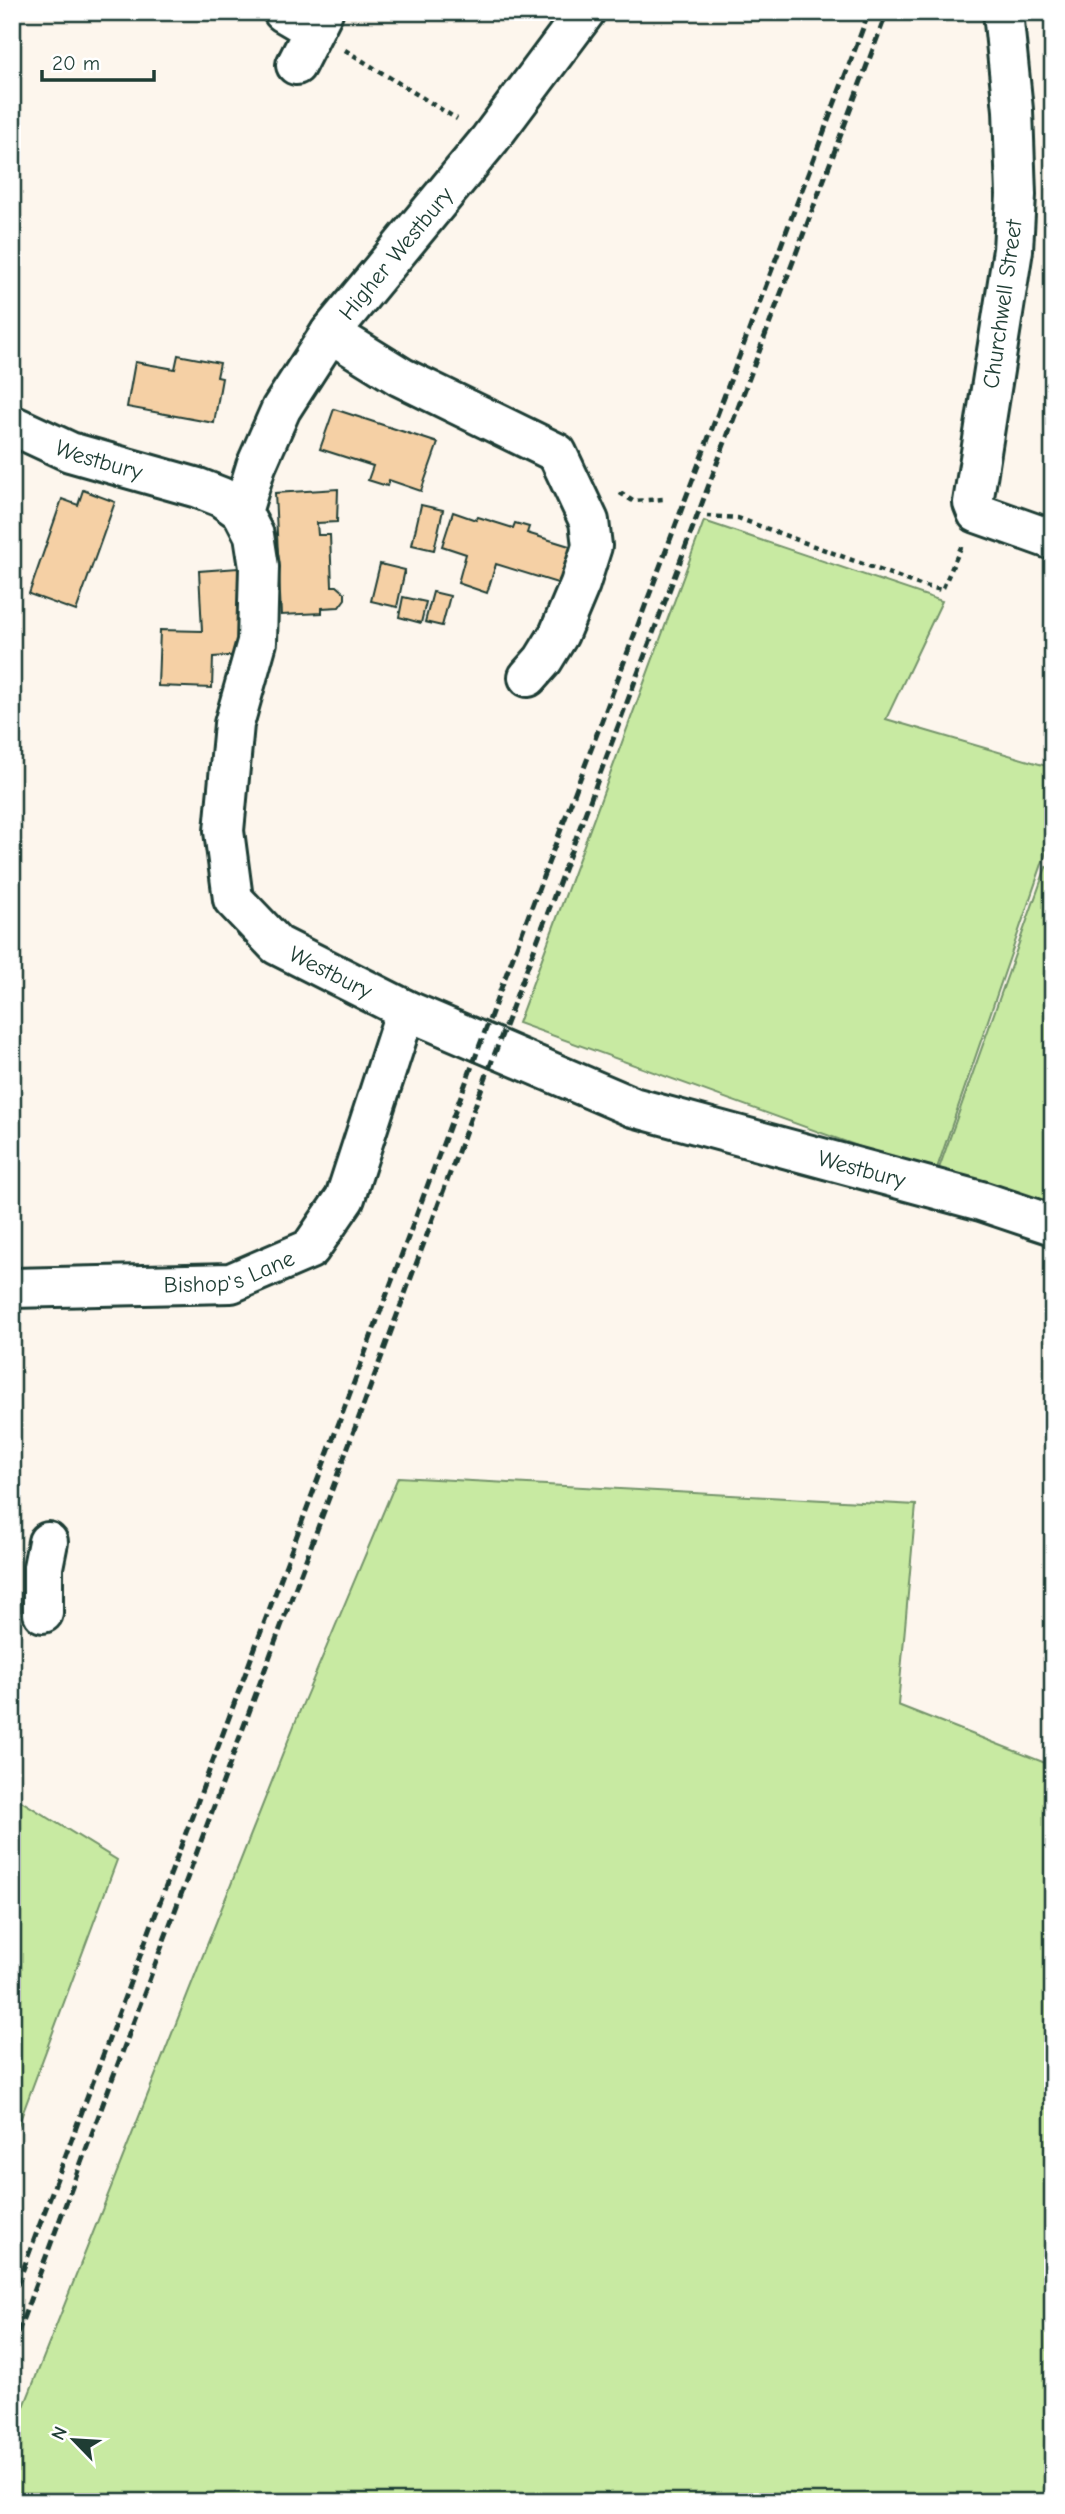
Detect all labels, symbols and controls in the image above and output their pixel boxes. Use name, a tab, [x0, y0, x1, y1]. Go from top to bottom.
scale bar	[42, 38, 154, 82]
text: 20 m	[52, 51, 100, 75]
street label: Higher Westbury	[333, 181, 459, 326]
street label: Churchwell Street	[977, 216, 1028, 390]
street label: Westbury	[51, 434, 146, 486]
street label: Westbury	[285, 940, 377, 1005]
street label: Westbury	[815, 1145, 909, 1194]
street label: Bishop's Lane	[163, 1244, 298, 1299]
north arrow	[38, 2406, 108, 2476]
text: N	[47, 2423, 72, 2444]

